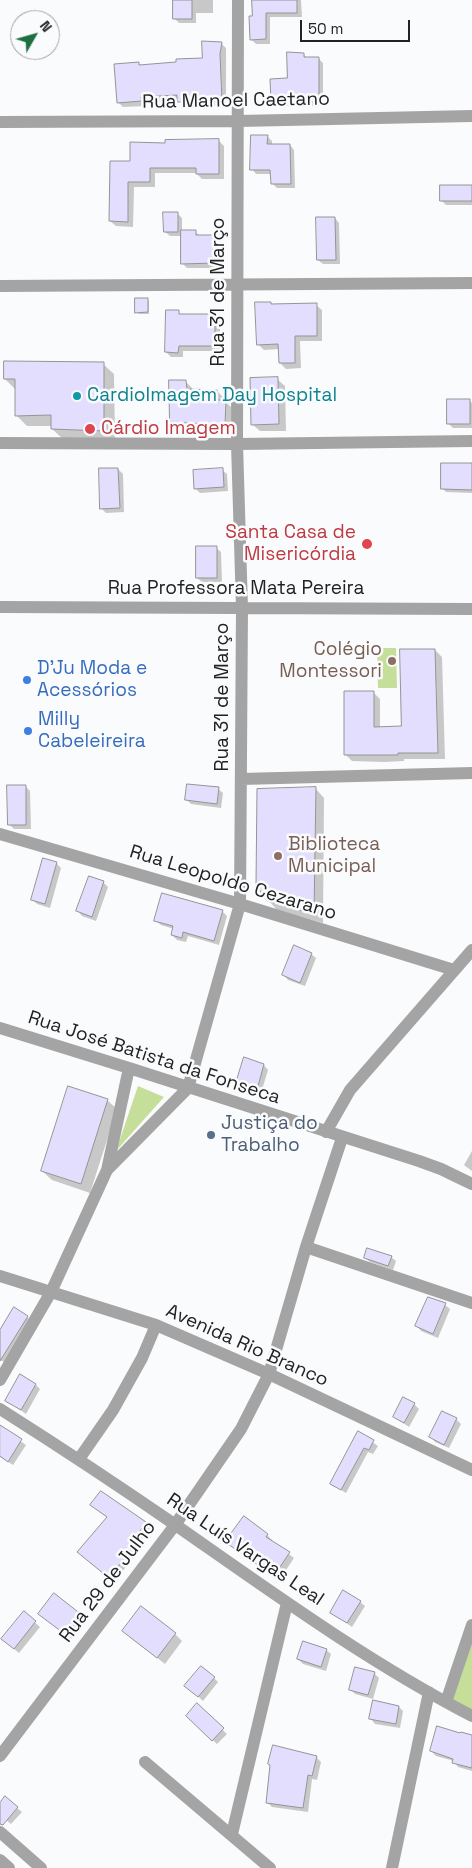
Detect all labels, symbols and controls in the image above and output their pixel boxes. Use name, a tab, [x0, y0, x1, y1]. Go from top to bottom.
north arrow	[10, 10, 60, 60]
scale bar	[302, 10, 412, 42]
text: N	[36, 17, 56, 36]
text: 50 m	[308, 19, 343, 38]
street label: Rua Manoel Caetano	[142, 88, 330, 114]
street label: Rua 31 de Março	[208, 217, 230, 367]
place label: CardioImagem Day Hospital	[87, 385, 337, 407]
marker: CardioImagem Day Hospital	[71, 390, 83, 402]
place label: Cárdio Imagem	[101, 418, 236, 440]
marker: Cárdio Imagem	[83, 422, 97, 436]
place label: Santa Casa de Misericórdia	[225, 522, 356, 566]
marker: Santa Casa de Misericórdia	[360, 537, 374, 551]
street label: Rua Professora Mata Pereira	[108, 578, 364, 600]
street label: Rua 31 de Março	[212, 622, 234, 772]
place label: Colégio Montessori	[279, 639, 382, 683]
marker: Colégio Montessori	[386, 655, 398, 667]
place label: D'Ju Moda e Acessórios	[37, 658, 147, 702]
marker: D'Ju Moda e Acessórios	[21, 674, 33, 686]
place label: Milly Cabeleireira	[38, 709, 146, 753]
marker: Milly Cabeleireira	[22, 725, 34, 737]
place label: Biblioteca Municipal	[288, 834, 380, 878]
street label: Rua Leopoldo Cezarano	[127, 841, 339, 925]
marker: Biblioteca Municipal	[272, 850, 284, 862]
street label: Rua José Batista da Fonseca	[25, 1006, 283, 1110]
place label: Justiça do Trabalho	[221, 1113, 318, 1157]
marker: Justiça do Trabalho	[205, 1129, 217, 1141]
street label: Avenida Rio Branco	[162, 1300, 332, 1392]
street label: Rua Luís Vargas Leal	[162, 1489, 328, 1611]
street label: Rua 29 de Julho	[55, 1517, 161, 1647]

